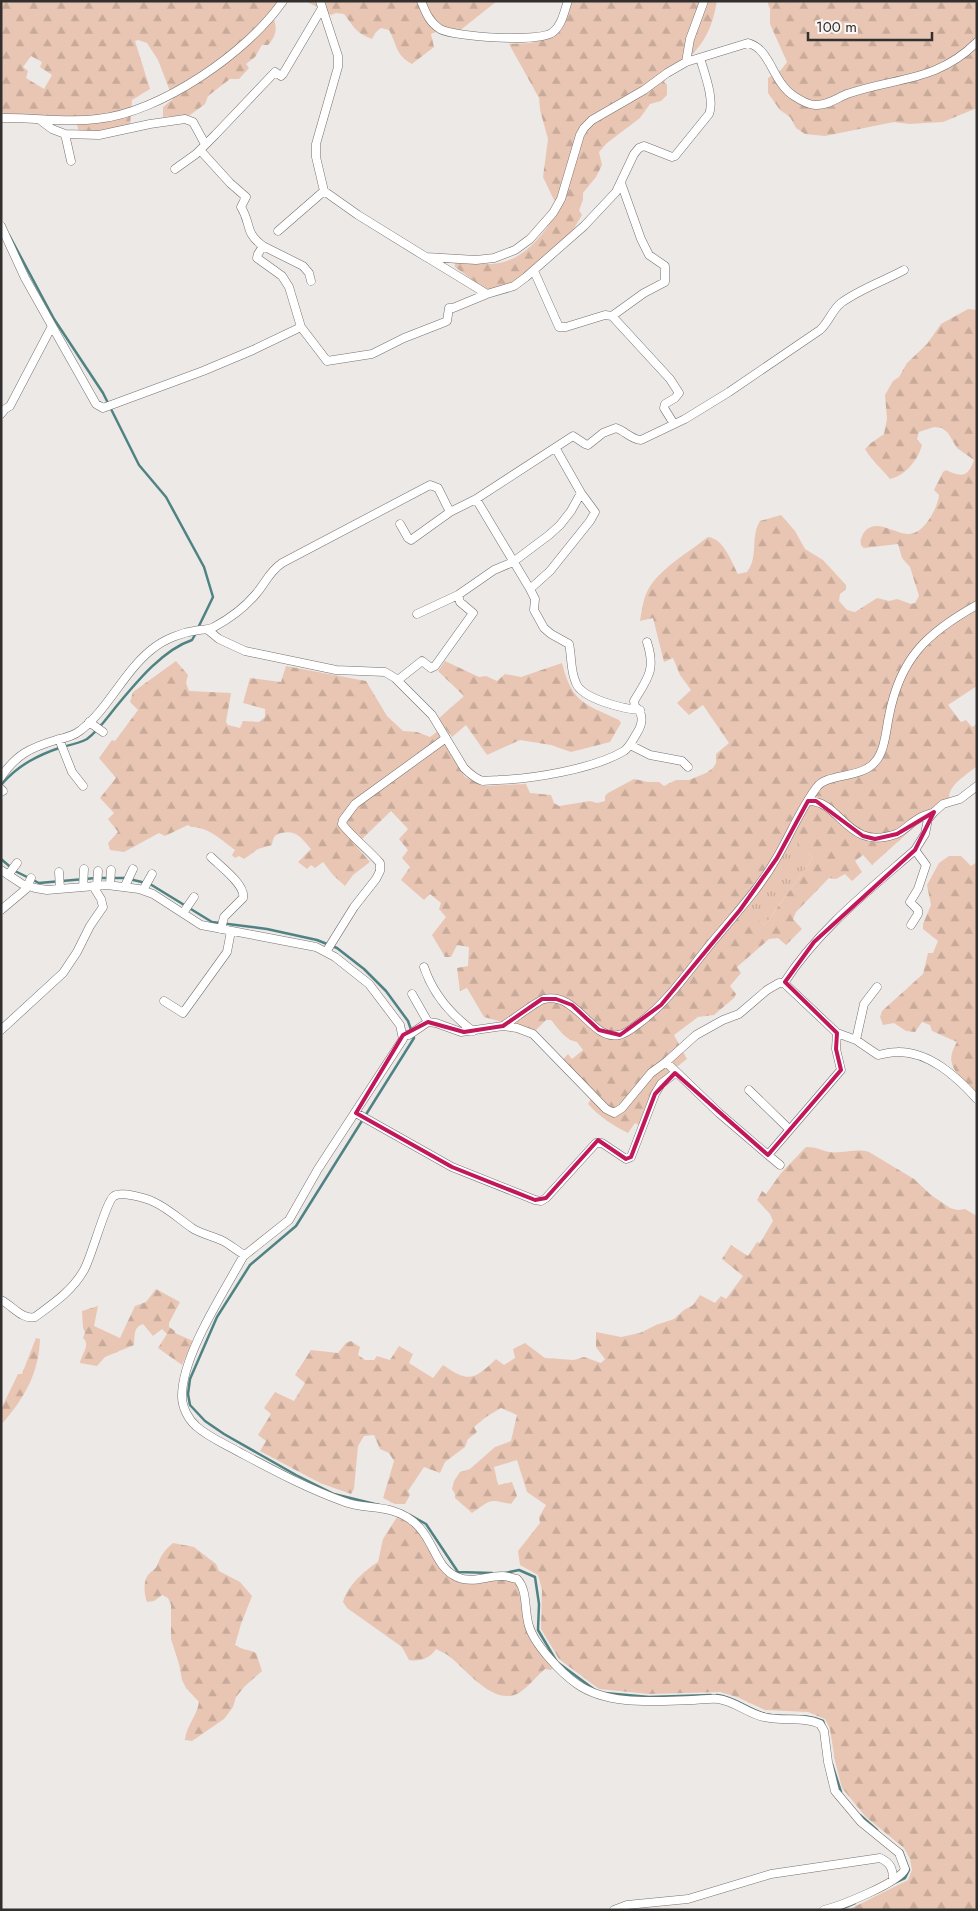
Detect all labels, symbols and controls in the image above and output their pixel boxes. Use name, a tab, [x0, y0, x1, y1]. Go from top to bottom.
scale bar	[808, 10, 932, 42]
text: 100 m	[816, 16, 857, 38]

